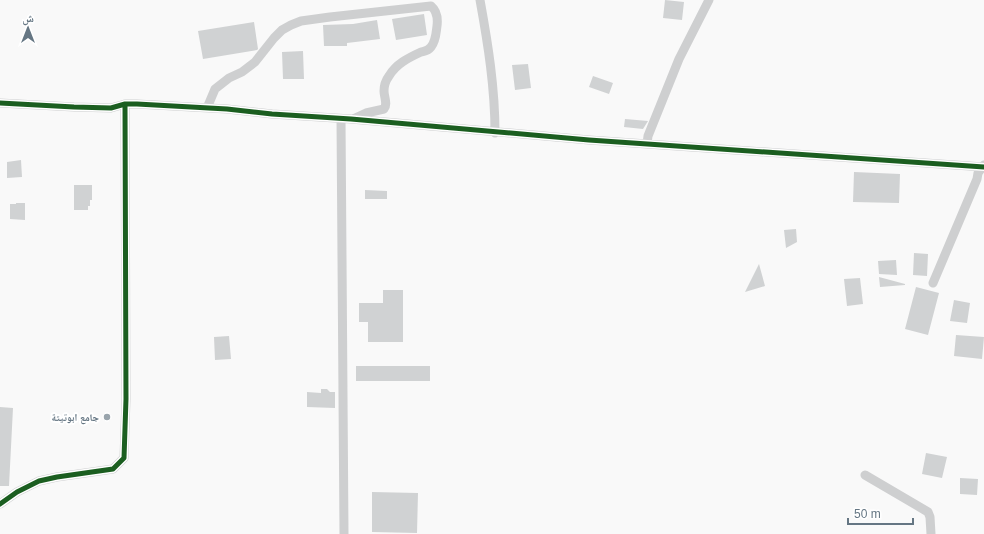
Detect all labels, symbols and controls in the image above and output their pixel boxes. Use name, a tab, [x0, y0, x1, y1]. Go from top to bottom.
north arrow	[8, 8, 48, 48]
text: ش	[22, 12, 34, 26]
place label: جامع ابوتيتة	[52, 412, 99, 425]
marker: جامع ابوتيتة	[102, 412, 112, 422]
scale bar	[848, 500, 913, 526]
text: 50 m	[854, 507, 881, 521]

